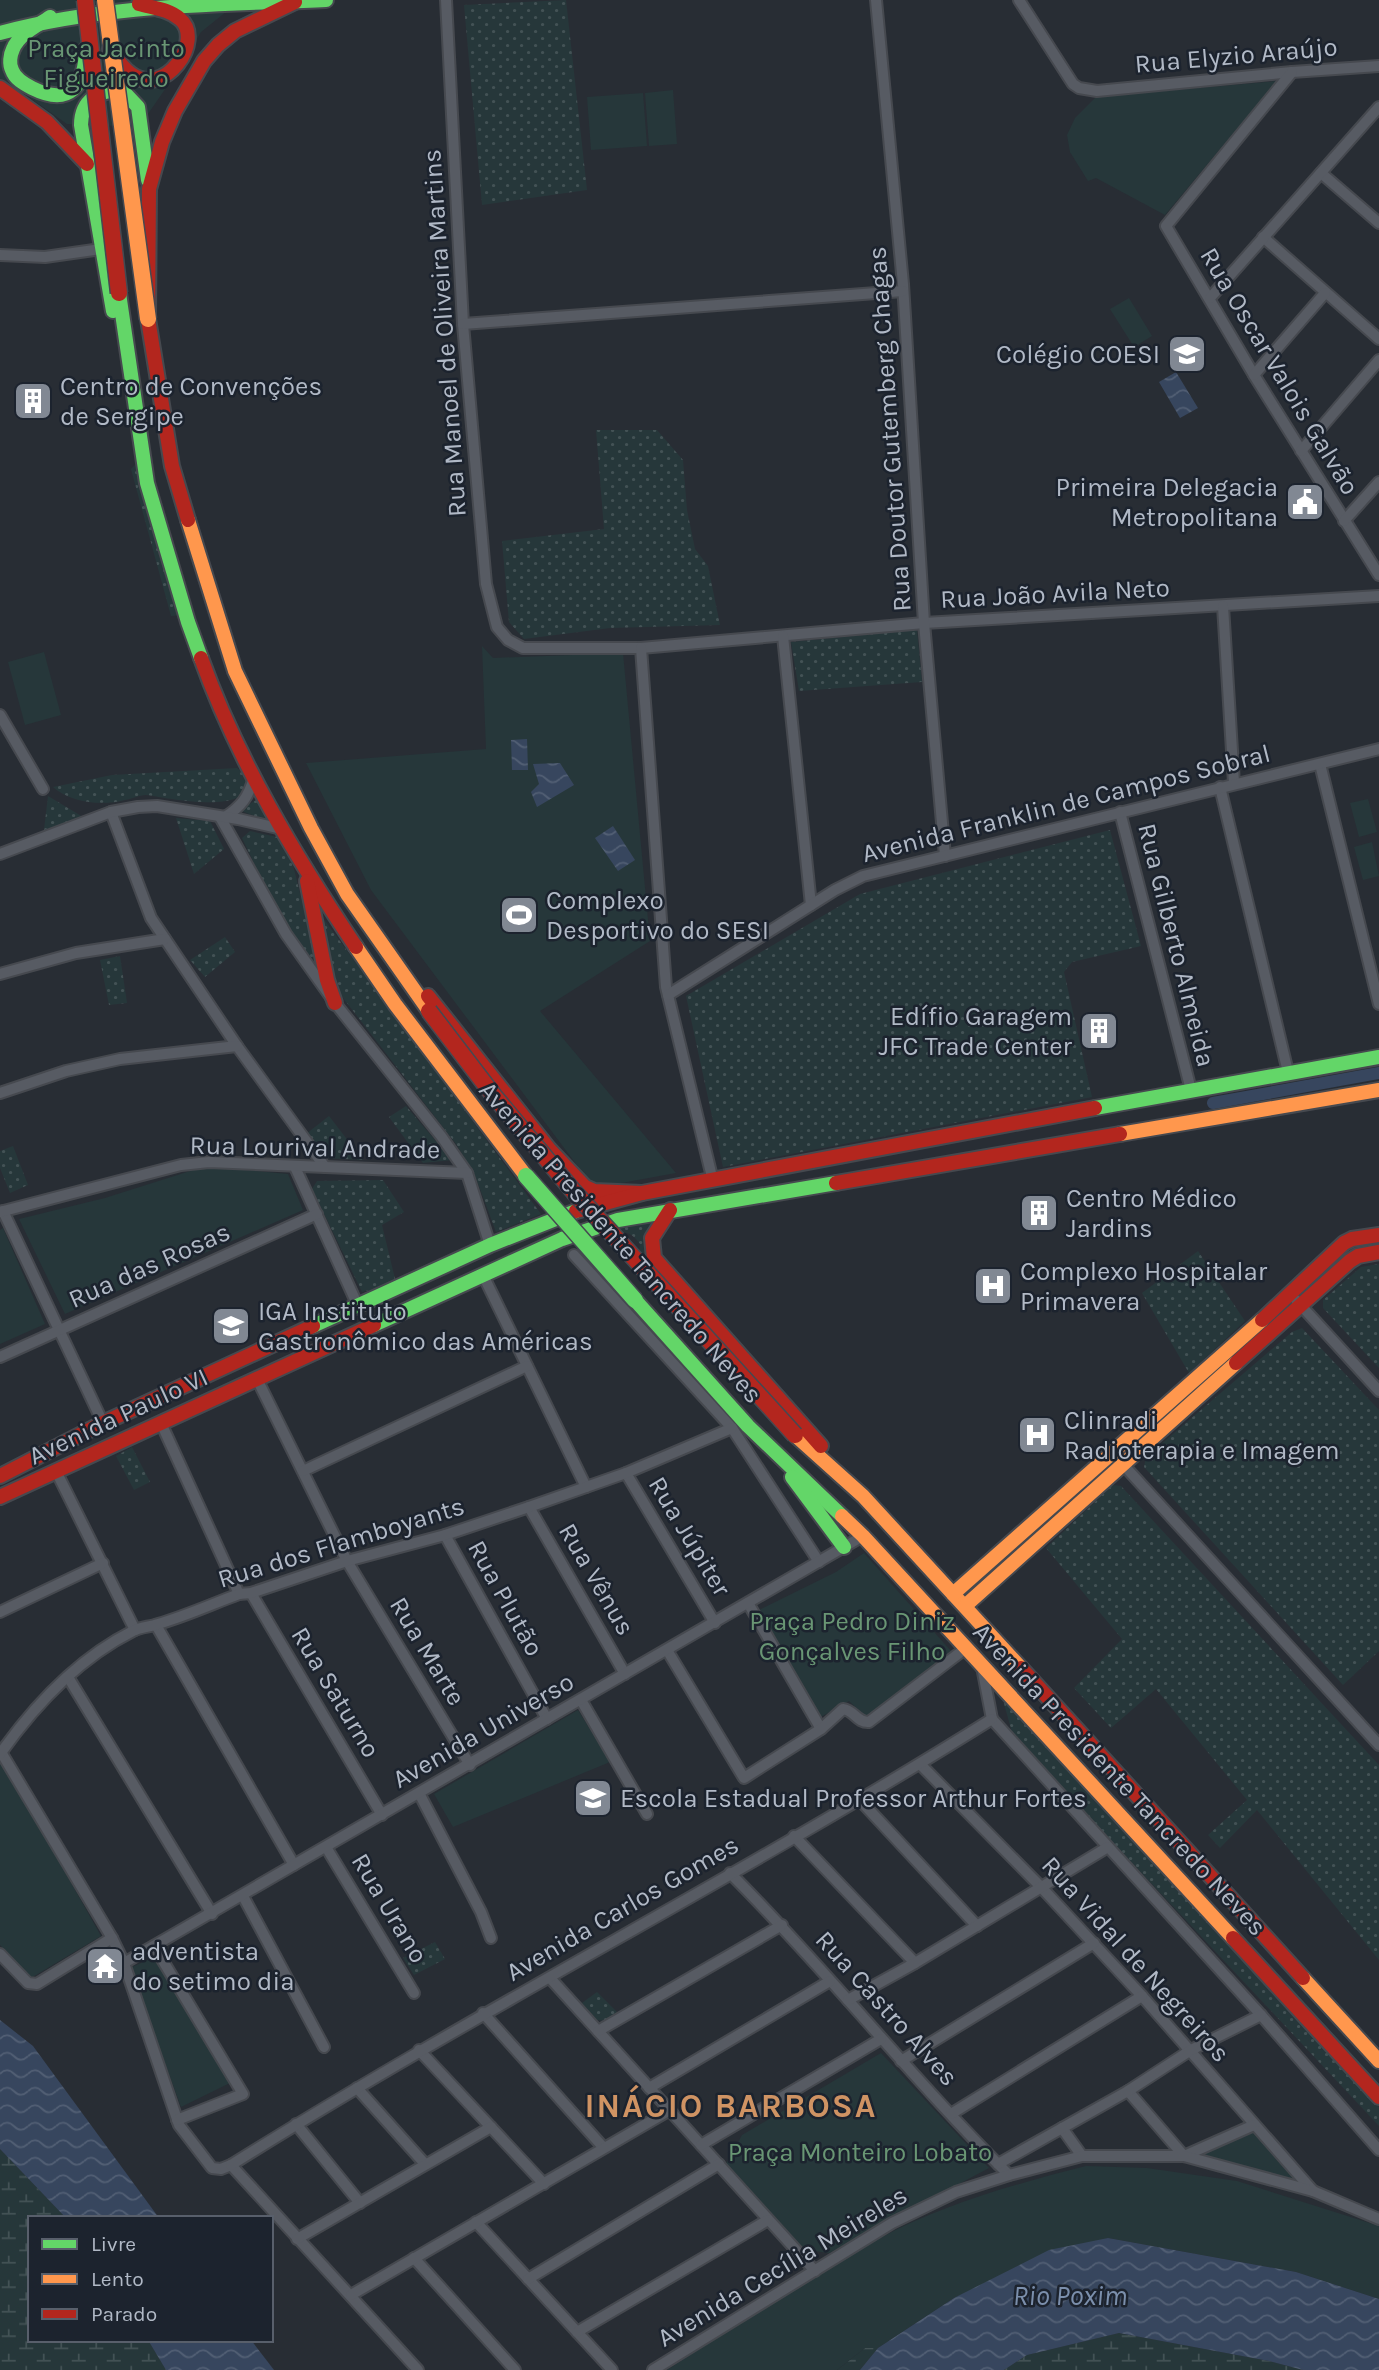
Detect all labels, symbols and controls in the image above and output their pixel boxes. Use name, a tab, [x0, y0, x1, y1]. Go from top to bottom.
street label: Rua Elyzio Araújo	[1133, 31, 1339, 80]
park label: Praça Jacinto Figueiredo	[27, 33, 185, 94]
street label: Rua Manoel de Oliveira Martins	[416, 148, 473, 518]
street label: Rua Oscar Valois Galvão	[1193, 242, 1366, 501]
street label: Rua Doutor Gutemberg Chagas	[861, 245, 918, 613]
school or university icon: Colégio COESI	[1166, 333, 1208, 375]
place label: Colégio COESI	[996, 339, 1160, 370]
place label: Centro de Convenções de Sergipe	[60, 371, 322, 432]
building icon: Centro de Convenções de Sergipe	[12, 380, 54, 422]
place label: Primeira Delegacia Metropolitana	[1056, 472, 1278, 533]
public building icon: Primeira Delegacia Metropolitana	[1284, 481, 1326, 523]
street label: Rua João Avila Neto	[940, 572, 1170, 615]
street label: Avenida Franklin de Campos Sobral	[859, 738, 1274, 869]
street label: Rua Gilberto Almeida	[1131, 820, 1222, 1070]
place label: Complexo Desportivo do SESI	[546, 885, 769, 946]
sports icon: Complexo Desportivo do SESI	[498, 894, 540, 936]
place label: Edífio Garagem JFC Trade Center	[879, 1001, 1073, 1062]
building icon: Edífio Garagem JFC Trade Center	[1078, 1010, 1120, 1052]
street label: Avenida Presidente Tancredo Neves	[472, 1075, 769, 1410]
street label: Rua Lourival Andrade	[189, 1130, 441, 1165]
place label: Centro Médico Jardins	[1066, 1183, 1237, 1244]
building icon: Centro Médico Jardins	[1018, 1192, 1060, 1234]
street label: Rua das Rosas	[64, 1216, 235, 1315]
place label: Complexo Hospitalar Primavera	[1020, 1256, 1268, 1317]
hospital icon: Complexo Hospitalar Primavera	[972, 1265, 1014, 1307]
place label: IGA Instituto Gastronômico das Américas	[258, 1296, 593, 1357]
school or university icon: IGA Instituto Gastronômico das Américas	[210, 1305, 252, 1347]
street label: Avenida Paulo VI	[24, 1361, 213, 1472]
place label: Clinradi Radioterapia e Imagem	[1064, 1405, 1340, 1466]
hospital icon: Clinradi Radioterapia e Imagem	[1016, 1414, 1058, 1456]
street label: Rua Júpiter	[642, 1471, 738, 1602]
street label: Rua dos Flamboyants	[214, 1490, 468, 1595]
street label: Rua Vênus	[552, 1518, 641, 1641]
street label: Rua Plutão	[461, 1535, 550, 1662]
street label: Rua Marte	[383, 1591, 472, 1711]
park label: Praça Pedro Diniz Gonçalves Filho	[749, 1606, 955, 1667]
street label: Avenida Presidente Tancredo Neves	[966, 1617, 1273, 1942]
street label: Rua Saturno	[284, 1621, 387, 1763]
street label: Avenida Universo	[387, 1666, 579, 1795]
school or university icon: Escola Estadual Professor Arthur Fortes	[572, 1777, 614, 1819]
place label: Escola Estadual Professor Arthur Fortes	[620, 1783, 1087, 1814]
street label: Avenida Carlos Gomes	[500, 1829, 744, 1988]
street label: Rua Urano	[345, 1848, 434, 1969]
street label: Rua Vidal de Negreiros	[1035, 1850, 1236, 2069]
street label: Rua Castro Alves	[809, 1924, 964, 2092]
place label: adventista do setimo dia	[132, 1936, 295, 1997]
temple icon: adventista do setimo dia	[84, 1945, 126, 1987]
district label: INÁCIO BARBOSA	[584, 2084, 878, 2125]
park label: Praça Monteiro Lobato	[728, 2137, 992, 2168]
street label: Avenida Cecília Meireles	[652, 2179, 913, 2353]
legend	[28, 2216, 273, 2342]
text: Livre	[91, 2232, 136, 2256]
text: Lento	[91, 2267, 144, 2291]
water label: Rio Poxim	[1013, 2279, 1127, 2312]
text: Parado	[91, 2302, 157, 2326]

